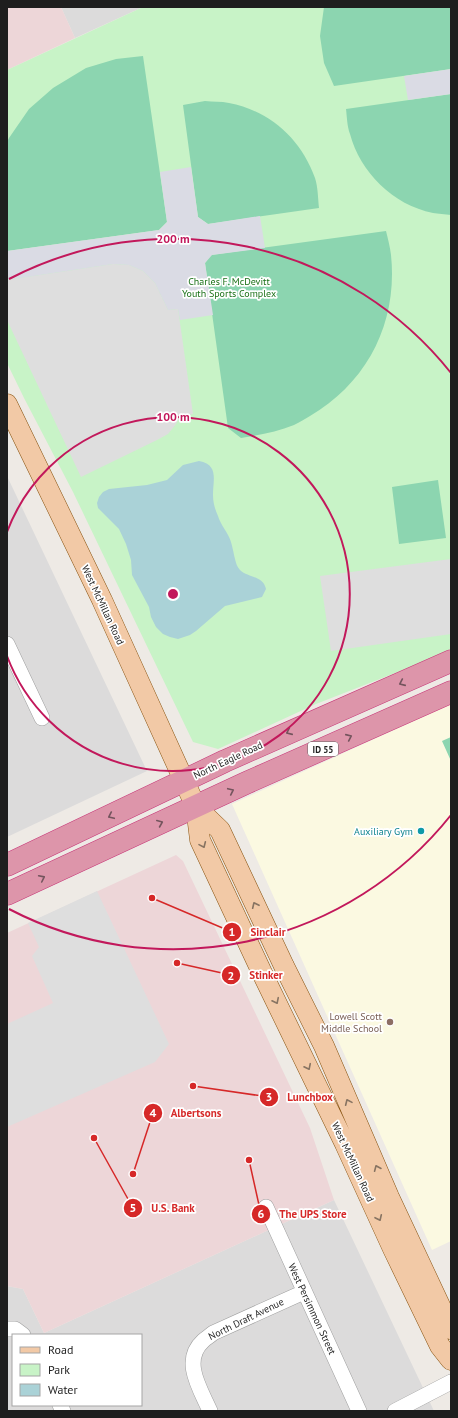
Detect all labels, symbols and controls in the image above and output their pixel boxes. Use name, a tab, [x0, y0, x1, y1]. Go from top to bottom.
text: 200 m	[156, 231, 190, 246]
park label: Charles F. McDevitt Youth Sports Complex	[182, 275, 276, 300]
text: 100 m	[156, 409, 190, 424]
street label: West McMillan Road	[79, 563, 127, 647]
centre of rings	[166, 587, 180, 601]
one-way arrow	[399, 678, 406, 686]
one-way arrow	[286, 727, 294, 735]
one-way arrow	[345, 734, 353, 742]
street label: North Eagle Road	[191, 738, 265, 782]
road number: ID 55	[308, 742, 338, 756]
one-way arrow	[227, 788, 234, 795]
one-way arrow	[107, 811, 115, 819]
one-way arrow	[156, 820, 164, 828]
place label: Auxiliary Gym	[354, 825, 413, 838]
marker: Auxiliary Gym	[416, 826, 426, 836]
one-way arrow	[198, 841, 206, 849]
one-way arrow	[38, 875, 46, 883]
one-way arrow	[252, 902, 260, 909]
callout: Sinclair	[222, 921, 294, 944]
text: 1	[229, 924, 235, 939]
text: Sinclair	[250, 925, 286, 939]
callout: Stinker	[221, 964, 291, 987]
text: 2	[228, 968, 234, 983]
text: Stinker	[249, 968, 283, 982]
one-way arrow	[271, 997, 279, 1004]
place label: Lowell Scott Middle School	[321, 1010, 383, 1035]
marker: Lowell Scott Middle School	[385, 1017, 395, 1027]
one-way arrow	[303, 1063, 311, 1071]
callout: Lunchbox	[259, 1086, 341, 1109]
text: 3	[266, 1089, 272, 1104]
text: Lunchbox	[287, 1090, 333, 1104]
one-way arrow	[345, 1099, 353, 1106]
callout: Albertsons	[143, 1101, 230, 1124]
text: 4	[150, 1105, 157, 1120]
text: Albertsons	[171, 1106, 222, 1120]
street label: West McMillan Road	[329, 1120, 377, 1204]
one-way arrow	[373, 1164, 381, 1171]
callout: U.S. Bank	[123, 1197, 204, 1220]
text: 5	[130, 1200, 136, 1215]
text: U.S. Bank	[151, 1201, 195, 1215]
callout: The UPS Store	[251, 1203, 354, 1226]
text: 6	[258, 1206, 265, 1221]
text: The UPS Store	[279, 1207, 347, 1221]
one-way arrow	[374, 1214, 382, 1222]
street label: West Persimmon Street	[285, 1261, 339, 1357]
street label: North Draft Avenue	[206, 1295, 286, 1343]
legend	[12, 1334, 142, 1406]
text: Road	[48, 1342, 73, 1357]
text: Park	[48, 1362, 70, 1377]
text: Water	[48, 1382, 78, 1397]

